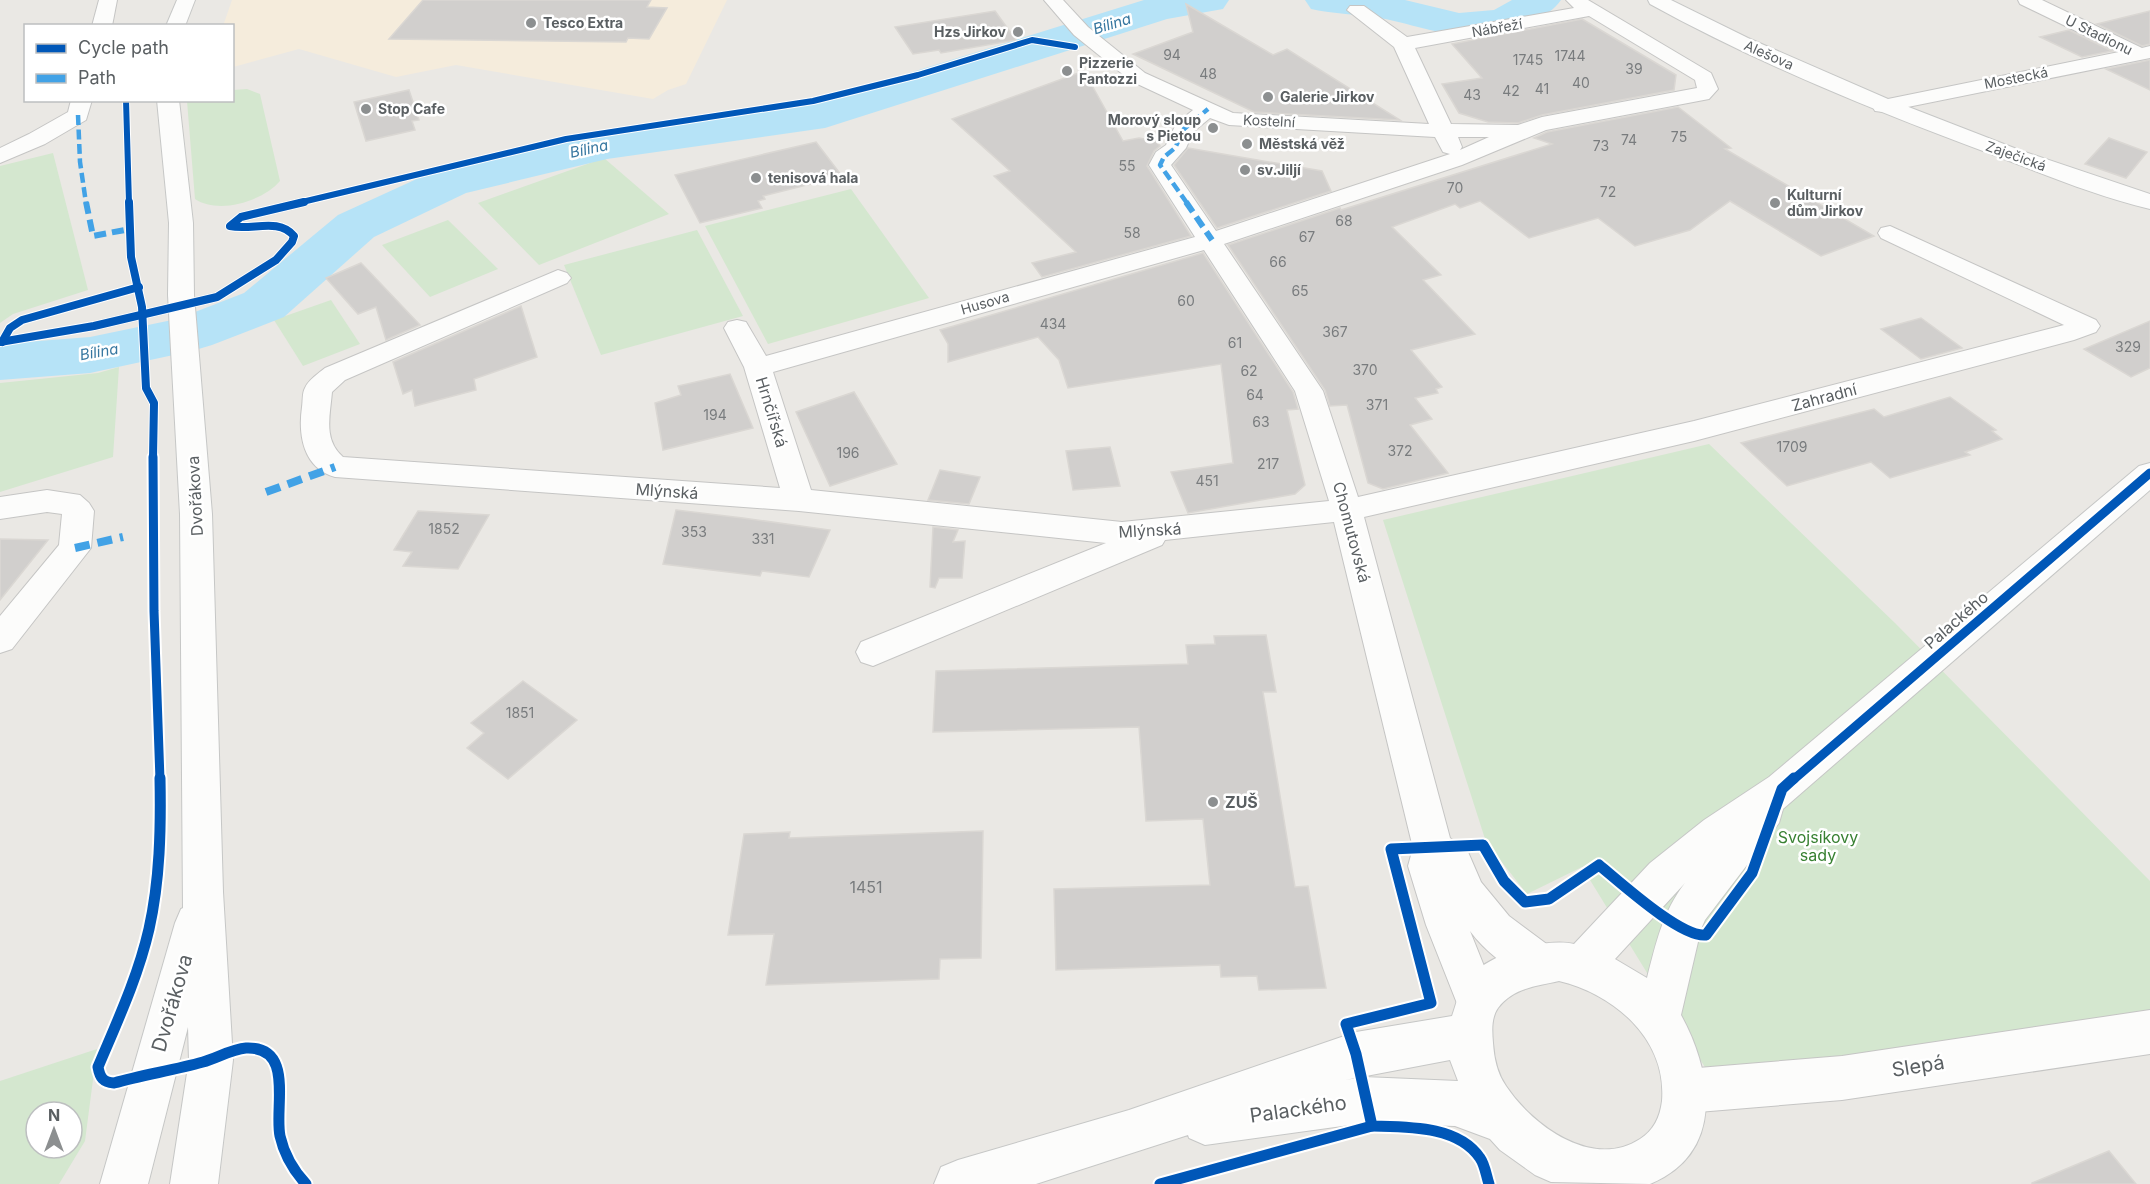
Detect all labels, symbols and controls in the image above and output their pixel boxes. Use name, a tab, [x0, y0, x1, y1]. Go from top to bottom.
water label: Bílina	[1091, 9, 1133, 38]
street label: U Stadionu	[2063, 11, 2136, 58]
place label: Tesco Extra	[543, 14, 623, 31]
street label: Nábřeží	[1470, 15, 1524, 40]
marker: Tesco Extra	[524, 16, 538, 30]
place label: Hzs Jirkov	[934, 23, 1007, 40]
legend	[24, 24, 234, 102]
marker: Hzs Jirkov	[1011, 25, 1025, 39]
street label: Alešova	[1742, 36, 1797, 73]
text: Cycle path	[78, 37, 169, 58]
house number: 94	[1163, 46, 1181, 63]
house number: 1744	[1555, 47, 1585, 64]
house number: 1745	[1513, 51, 1543, 68]
place label: Pizzerie Fantozzi	[1079, 54, 1137, 87]
house number: 39	[1625, 60, 1643, 77]
street label: Mostecká	[1983, 63, 2049, 92]
marker: Pizzerie Fantozzi	[1060, 64, 1074, 78]
house number: 48	[1199, 65, 1217, 82]
text: Path	[78, 67, 116, 88]
house number: 40	[1572, 74, 1590, 91]
house number: 41	[1535, 80, 1549, 97]
house number: 42	[1502, 82, 1520, 99]
house number: 43	[1463, 86, 1481, 103]
place label: Galerie Jirkov	[1280, 88, 1375, 105]
marker: Galerie Jirkov	[1261, 90, 1275, 104]
place label: Stop Cafe	[378, 100, 445, 117]
marker: Stop Cafe	[359, 102, 373, 116]
place label: Morový sloup s Pietou	[1108, 111, 1201, 144]
street label: Kostelní	[1242, 111, 1296, 130]
marker: Morový sloup s Pietou	[1206, 121, 1220, 135]
house number: 75	[1671, 128, 1687, 145]
house number: 74	[1621, 131, 1637, 148]
water label: Bílina	[568, 135, 610, 162]
place label: Městská věž	[1259, 135, 1345, 152]
marker: Městská věž	[1240, 137, 1254, 151]
house number: 73	[1593, 137, 1609, 154]
street label: Zaječická	[1984, 137, 2049, 174]
house number: 55	[1118, 157, 1136, 174]
place label: sv.Jiljí	[1257, 161, 1301, 178]
marker: sv.Jiljí	[1238, 163, 1252, 177]
place label: tenisová hala	[768, 169, 858, 186]
marker: tenisová hala	[749, 171, 763, 185]
house number: 70	[1447, 179, 1463, 196]
house number: 72	[1600, 183, 1616, 200]
place label: Kulturní dům Jirkov	[1787, 186, 1864, 219]
marker: Kulturní dům Jirkov	[1768, 196, 1782, 210]
house number: 68	[1335, 212, 1353, 229]
house number: 58	[1123, 224, 1141, 241]
house number: 67	[1299, 228, 1315, 245]
house number: 66	[1269, 253, 1287, 270]
house number: 65	[1291, 282, 1309, 299]
street label: Husova	[959, 287, 1011, 318]
house number: 60	[1177, 292, 1195, 309]
house number: 434	[1040, 315, 1066, 332]
house number: 367	[1322, 323, 1348, 340]
house number: 61	[1228, 334, 1242, 351]
house number: 329	[2115, 338, 2141, 355]
water label: Bílina	[78, 339, 120, 364]
house number: 370	[1352, 361, 1378, 378]
house number: 62	[1240, 362, 1258, 379]
street label: Hrnčířská	[752, 374, 792, 450]
street label: Zahradní	[1789, 379, 1859, 415]
house number: 64	[1246, 386, 1264, 403]
house number: 371	[1366, 396, 1388, 413]
house number: 194	[703, 406, 727, 423]
house number: 63	[1252, 413, 1270, 430]
house number: 1709	[1777, 438, 1807, 455]
house number: 372	[1387, 442, 1413, 459]
house number: 196	[836, 444, 860, 461]
street label: Dvořákova	[183, 455, 207, 537]
house number: 217	[1257, 455, 1279, 472]
house number: 451	[1195, 472, 1219, 489]
street label: Mlýnská	[635, 479, 699, 503]
street label: Chomutovská	[1329, 479, 1375, 585]
street label: Mlýnská	[1118, 518, 1182, 542]
house number: 1852	[428, 520, 460, 537]
house number: 353	[681, 523, 707, 540]
house number: 331	[752, 530, 775, 547]
street label: Palackého	[1920, 587, 1992, 653]
house number: 1851	[506, 704, 534, 721]
place label: ZUŠ	[1225, 792, 1258, 812]
marker: ZUŠ	[1206, 795, 1220, 809]
park label: Svojsíkovy sady	[1778, 827, 1858, 865]
house number: 1451	[849, 877, 883, 897]
street label: Dvořákova	[147, 951, 197, 1055]
street label: Slepá	[1890, 1050, 1946, 1082]
street label: Palackého	[1248, 1090, 1348, 1128]
north arrow	[24, 1100, 84, 1160]
text: N	[48, 1105, 60, 1125]

